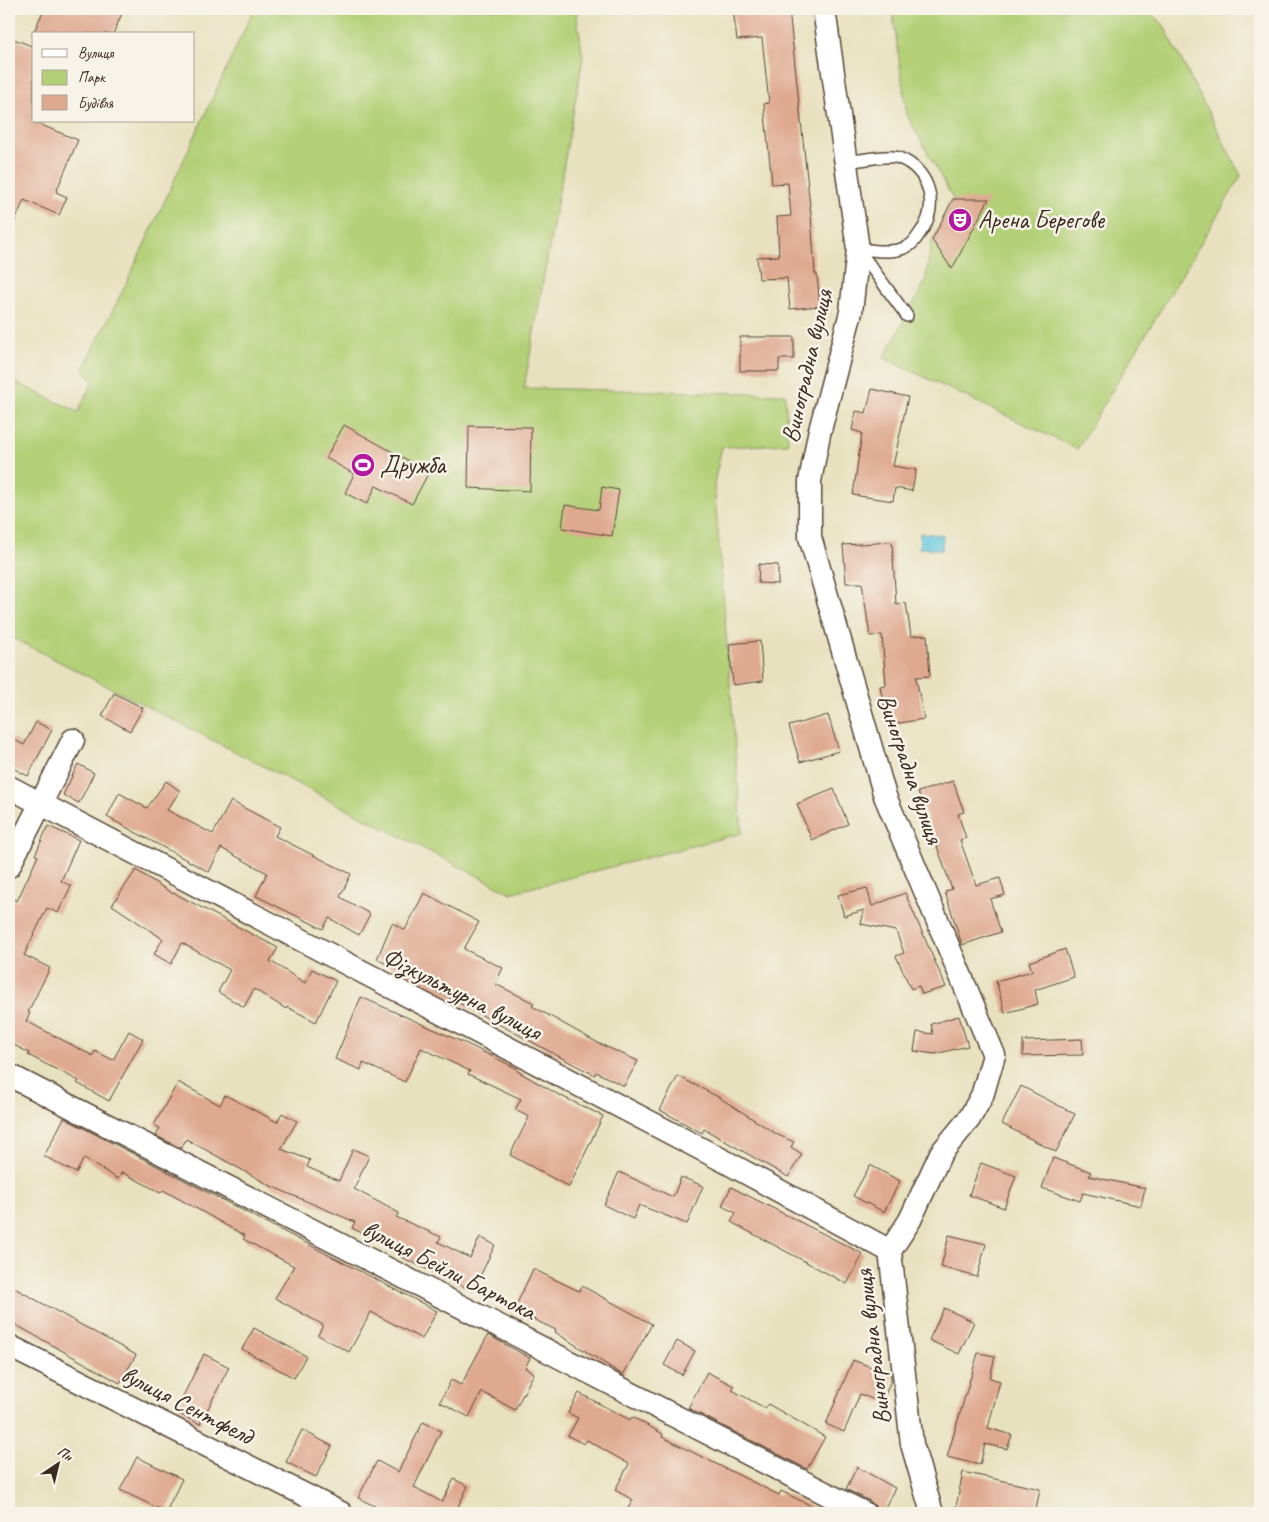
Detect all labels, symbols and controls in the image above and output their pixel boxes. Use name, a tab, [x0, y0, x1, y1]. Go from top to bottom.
legend	[32, 32, 195, 122]
text: Вулиця	[78, 44, 115, 63]
text: Парк	[78, 68, 106, 87]
text: Будівля	[78, 94, 113, 113]
place label: Арена Берегове	[978, 204, 1106, 236]
theatre icon: Арена Берегове	[947, 207, 973, 233]
street label: Виноградна вулиця	[774, 285, 840, 446]
place label: Дружба	[380, 449, 447, 481]
sports icon: Дружба	[350, 452, 376, 478]
street label: Виноградна вулиця	[869, 690, 951, 849]
street label: Фізкультурна вулиця	[377, 940, 549, 1050]
street label: вулиця Бейли Бартока	[357, 1213, 543, 1328]
street label: Виноградна вулиця	[847, 1267, 898, 1426]
street label: вулиця Сентфелд	[115, 1358, 260, 1453]
north arrow	[32, 1440, 82, 1490]
text: Пн	[54, 1443, 77, 1465]

